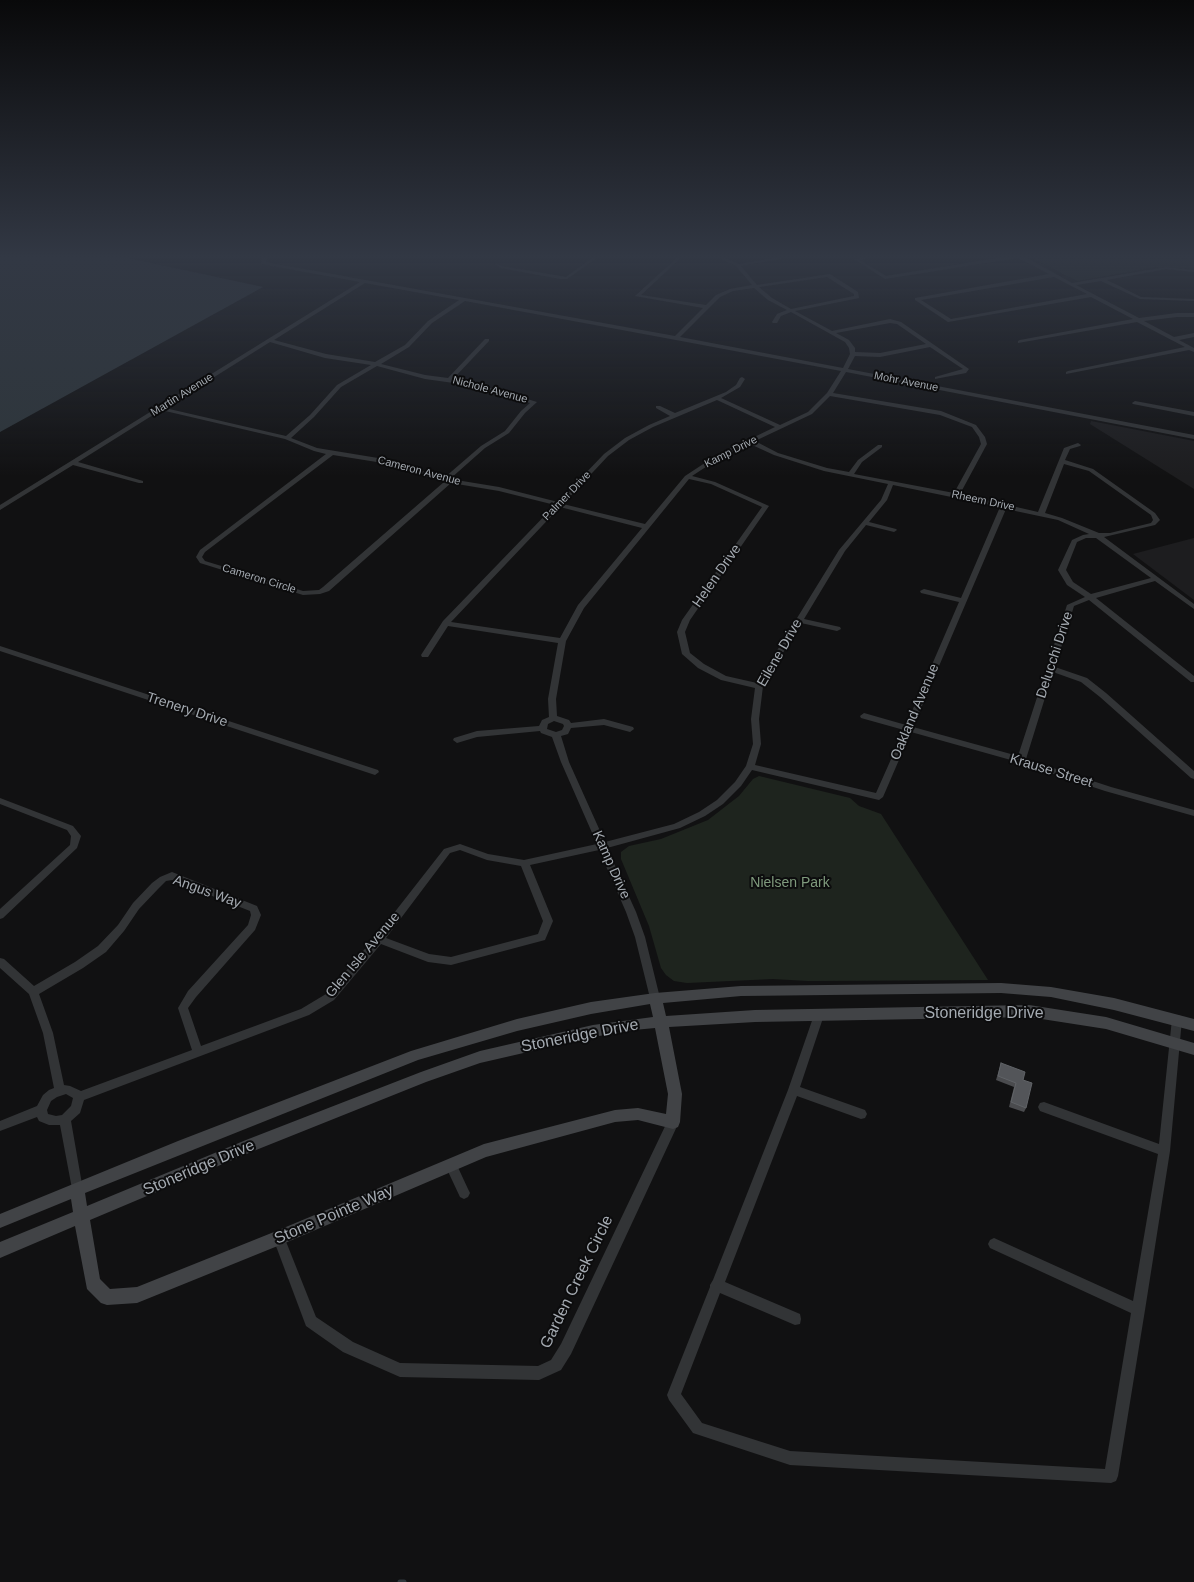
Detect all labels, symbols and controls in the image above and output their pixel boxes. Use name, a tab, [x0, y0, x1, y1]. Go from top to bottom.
street label: Mohr Avenue	[873, 369, 939, 395]
street label: Martin Avenue	[149, 371, 215, 419]
street label: Nichole Avenue	[451, 374, 529, 406]
street label: Kamp Drive	[702, 433, 760, 471]
street label: Cameron Avenue	[376, 454, 462, 488]
street label: Palmer Drive	[540, 469, 594, 523]
street label: Rheem Drive	[950, 488, 1016, 514]
street label: Helen Drive	[689, 541, 745, 611]
street label: Cameron Circle	[221, 562, 297, 596]
street label: Delucchi Drive	[1033, 609, 1077, 701]
street label: Eilene Drive	[754, 616, 806, 690]
street label: Oakland Avenue	[887, 661, 943, 763]
street label: Trenery Drive	[144, 689, 230, 731]
street label: Krause Street	[1008, 750, 1094, 792]
street label: Kamp Drive	[588, 828, 634, 902]
street label: Angus Way	[171, 872, 243, 912]
park label: Nielsen Park	[750, 875, 830, 891]
street label: Glen Isle Avenue	[322, 909, 404, 1001]
street label: Stoneridge Drive	[924, 1004, 1044, 1024]
street label: Stoneridge Drive	[520, 1015, 640, 1057]
street label: Stoneridge Drive	[140, 1136, 258, 1200]
street label: Stone Pointe Way	[272, 1181, 396, 1249]
street label: Garden Creek Circle	[536, 1212, 618, 1352]

